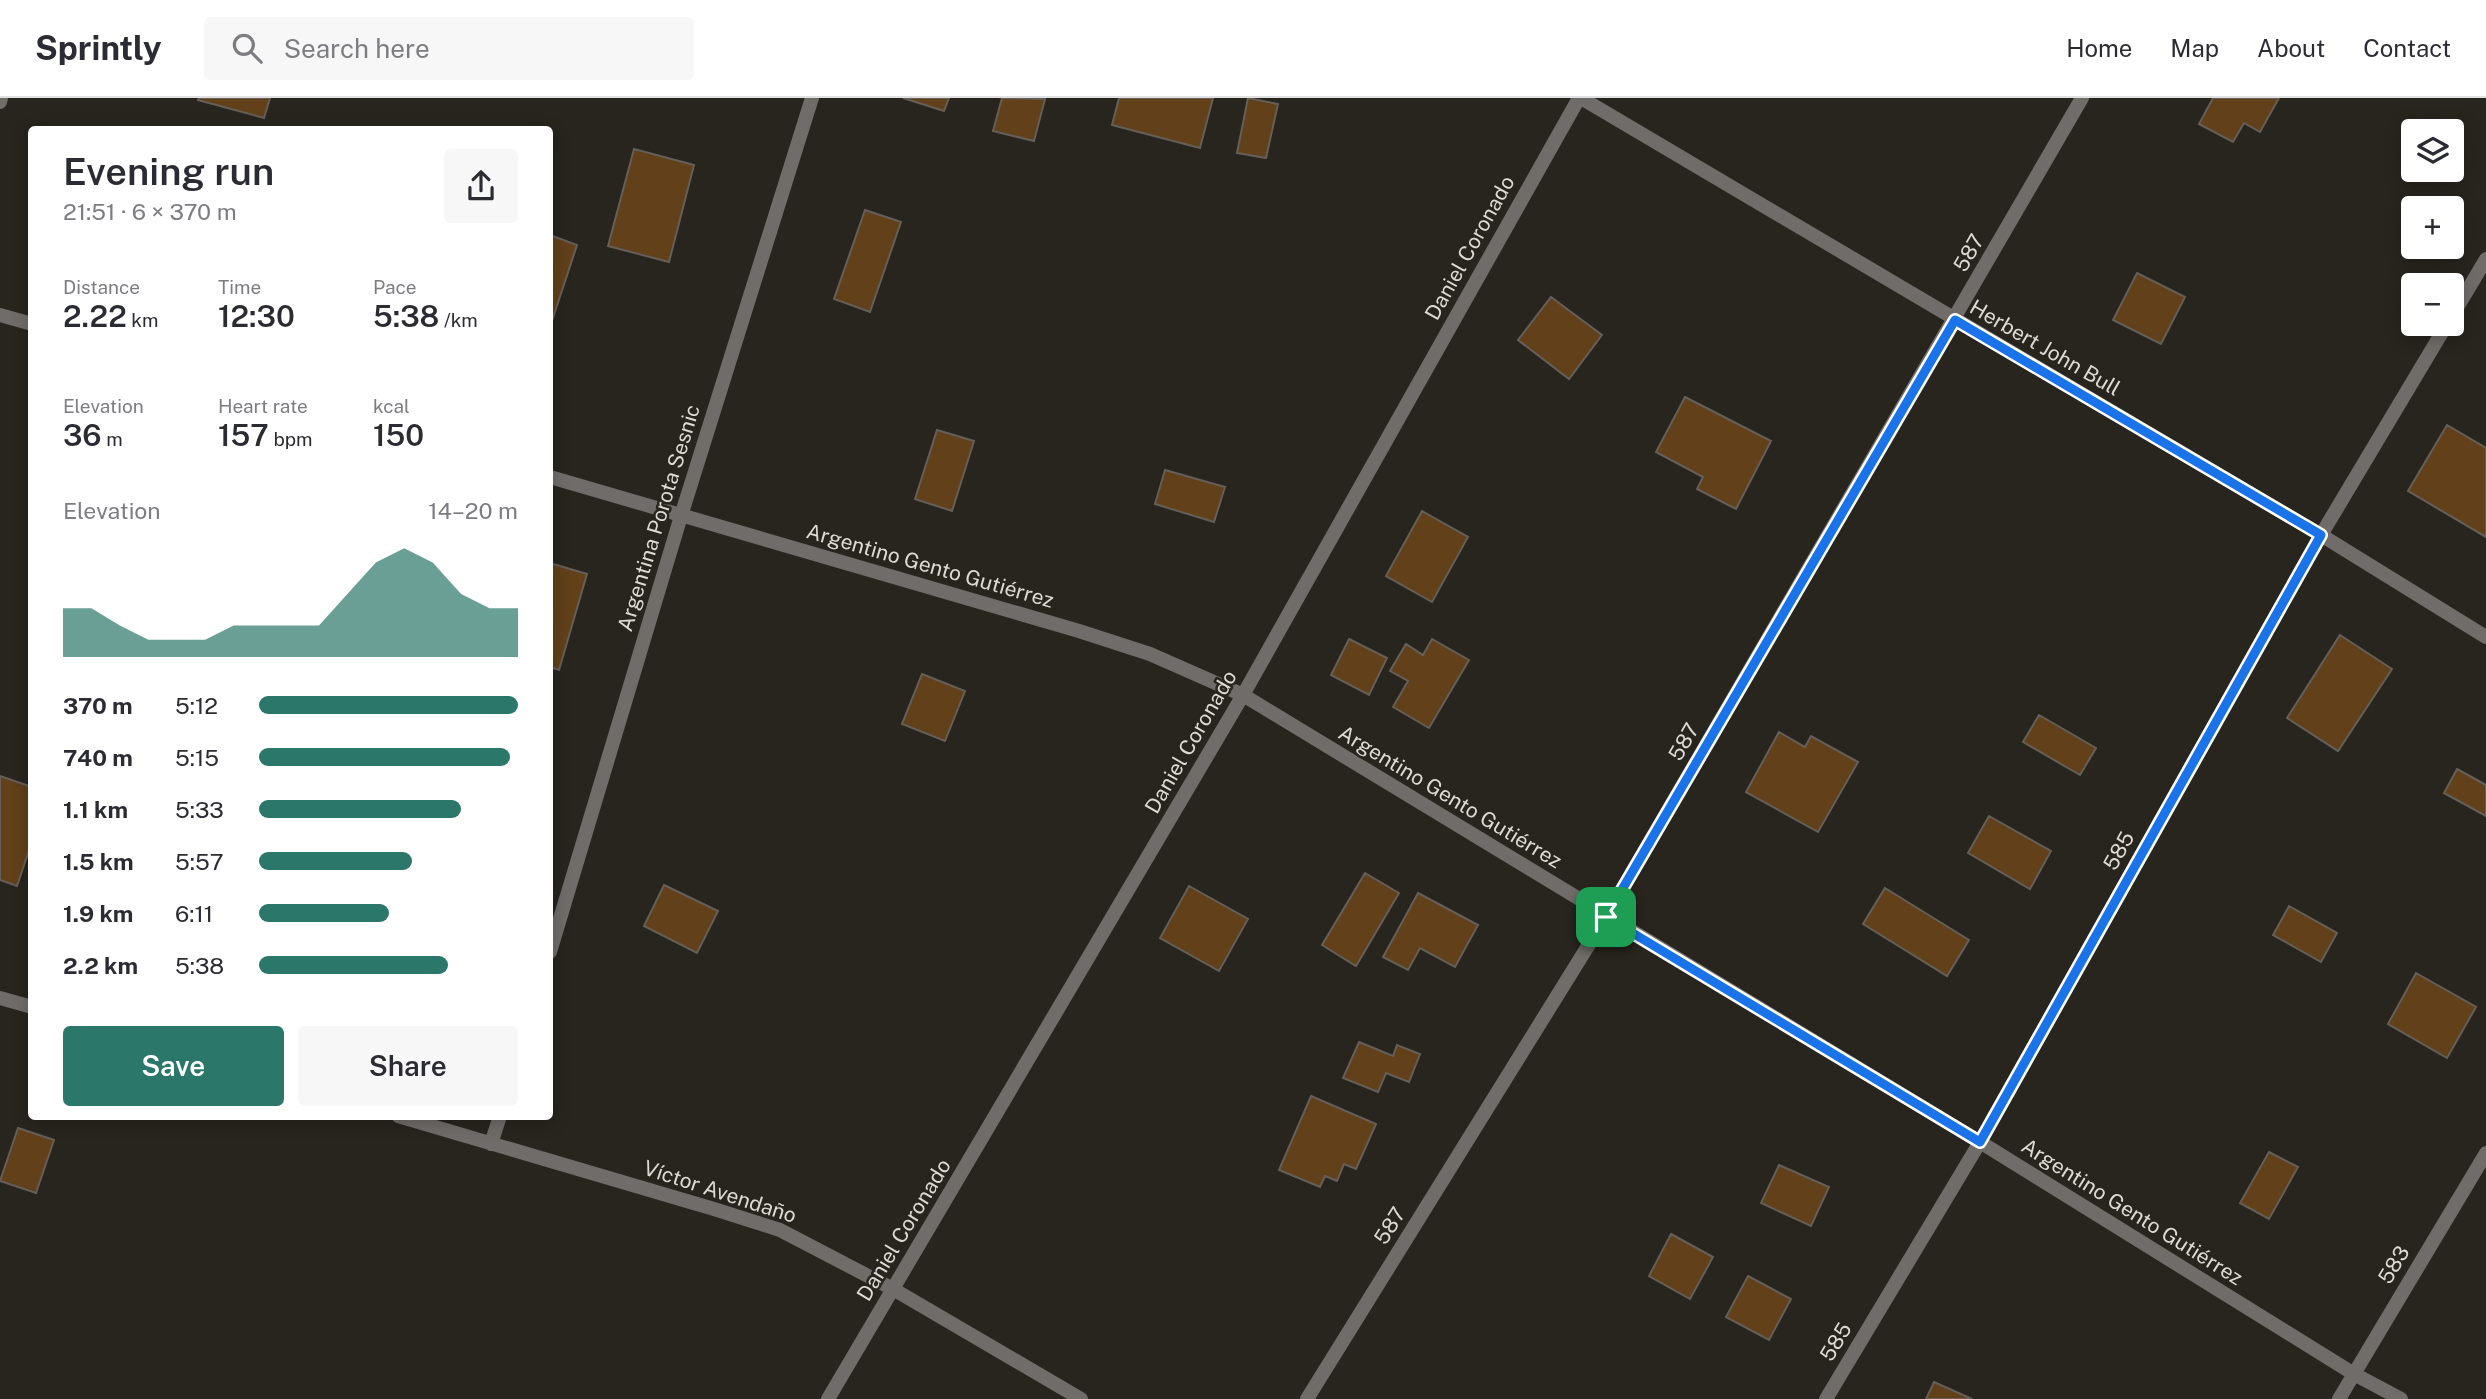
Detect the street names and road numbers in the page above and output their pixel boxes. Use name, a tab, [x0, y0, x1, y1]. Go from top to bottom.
street label: Daniel Coronado	[1420, 171, 1520, 324]
street label: 587	[1948, 229, 1989, 276]
street label: Herbert John Bull	[1965, 294, 2125, 401]
street label: Argentina Porota Sesnic	[612, 401, 705, 634]
street label: Argentino Gento Gutiérrez	[804, 518, 1057, 613]
street label: Daniel Coronado	[1139, 666, 1242, 818]
street label: 587	[1663, 718, 1704, 765]
street label: Argentino Gento Gutiérrez	[1334, 720, 1566, 873]
street label: 585	[2098, 827, 2139, 875]
street label: Argentino Gento Gutiérrez	[2017, 1133, 2247, 1290]
street label: Daniel Coronado	[851, 1154, 956, 1305]
street label: Víctor Avendaño	[641, 1155, 800, 1228]
street label: 587	[1369, 1202, 1411, 1249]
street label: 583	[2373, 1241, 2415, 1288]
street label: 585	[1814, 1318, 1857, 1366]

